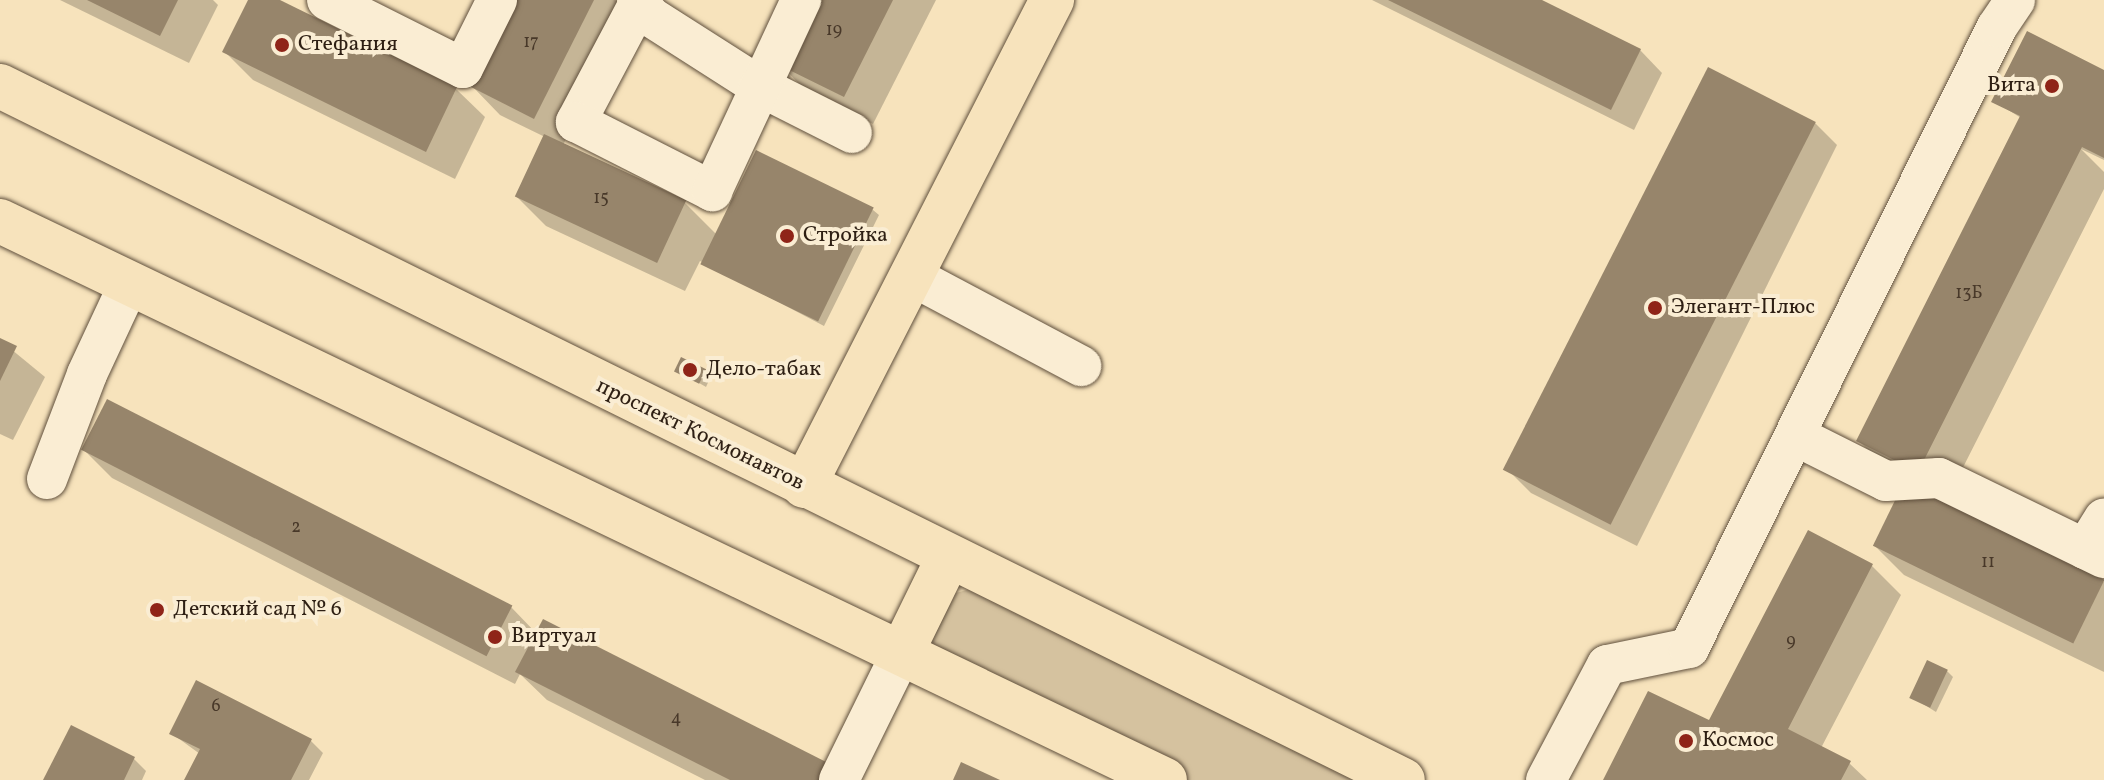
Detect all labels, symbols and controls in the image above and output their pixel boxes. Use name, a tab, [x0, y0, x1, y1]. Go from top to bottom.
house number: 19	[826, 20, 842, 42]
place label: Стефания	[298, 32, 398, 58]
house number: 17	[523, 32, 539, 54]
marker: Стефания	[273, 36, 291, 54]
place label: Вита	[1987, 73, 2036, 99]
marker: Вита	[2043, 77, 2061, 95]
house number: 15	[593, 188, 609, 210]
place label: Стройка	[803, 223, 888, 249]
marker: Стройка	[778, 227, 796, 245]
house number: 13Б	[1955, 283, 1983, 305]
place label: Элегант-Плюс	[1671, 295, 1815, 321]
marker: Элегант-Плюс	[1646, 299, 1664, 317]
place label: Дело-табак	[706, 357, 821, 383]
marker: Дело-табак	[681, 361, 699, 379]
street label: проспект Космонавтов	[592, 373, 808, 497]
house number: 2	[291, 517, 301, 539]
house number: 11	[1981, 552, 1995, 574]
place label: Детский сад № 6	[173, 597, 342, 623]
marker: Детский сад № 6	[148, 601, 166, 619]
place label: Виртуал	[511, 624, 596, 650]
marker: Виртуал	[486, 628, 504, 646]
house number: 9	[1786, 631, 1796, 653]
house number: 6	[211, 696, 221, 718]
house number: 4	[671, 708, 681, 730]
place label: Космос	[1702, 728, 1774, 754]
marker: Космос	[1677, 732, 1695, 750]

